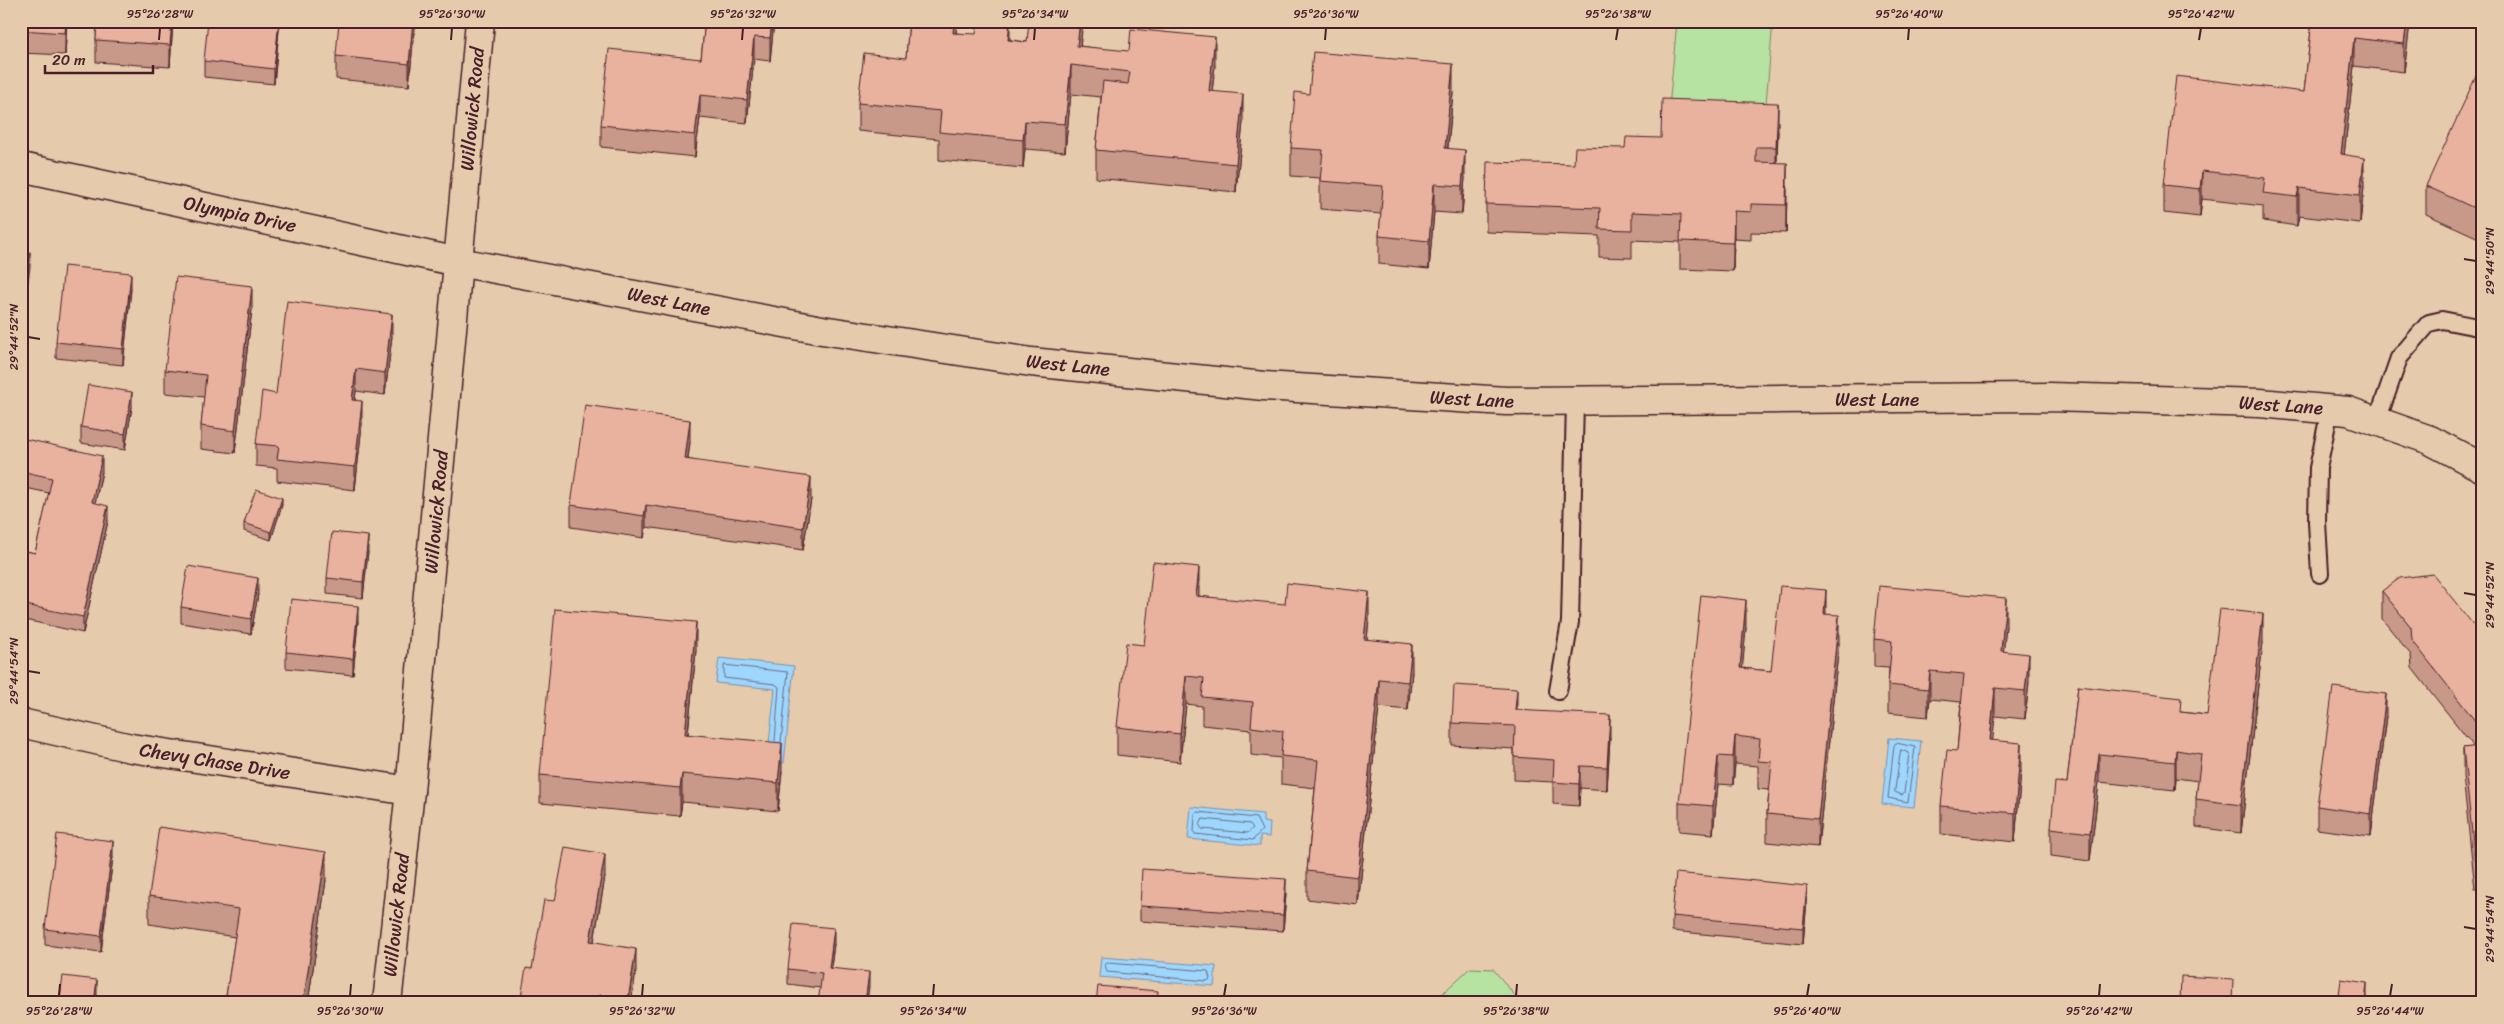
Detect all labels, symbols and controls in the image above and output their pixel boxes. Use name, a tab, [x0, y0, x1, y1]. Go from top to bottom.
text: 95°26'28"W	[127, 3, 194, 25]
text: 95°26'30"W	[419, 3, 486, 25]
text: 95°26'32"W	[710, 3, 777, 25]
text: 95°26'34"W	[1002, 3, 1069, 25]
text: 95°26'36"W	[1293, 3, 1360, 25]
text: 95°26'38"W	[1585, 3, 1652, 25]
text: 95°26'40"W	[1875, 3, 1943, 25]
text: 95°26'42"W	[2168, 3, 2235, 25]
scale bar	[45, 42, 152, 74]
street label: Willowick Road	[450, 44, 494, 172]
text: 20 m	[52, 47, 86, 73]
street label: Olympia Drive	[180, 186, 300, 242]
text: 29°44'50"N	[2479, 227, 2501, 295]
street label: West Lane	[625, 277, 713, 325]
text: 29°44'52"N	[3, 303, 25, 370]
street label: West Lane	[1024, 344, 1112, 386]
street label: West Lane	[1429, 380, 1515, 418]
street label: West Lane	[1835, 383, 1919, 416]
street label: West Lane	[2238, 386, 2324, 424]
street label: Willowick Road	[414, 447, 458, 575]
text: 29°44'52"N	[2479, 561, 2501, 628]
text: 29°44'54"N	[3, 637, 25, 705]
street label: Chevy Chase Drive	[137, 733, 293, 789]
street label: Willowick Road	[373, 850, 419, 978]
text: 29°44'54"N	[2479, 895, 2501, 963]
text: 95°26'28"W	[26, 1000, 93, 1022]
text: 95°26'30"W	[317, 1000, 384, 1022]
text: 95°26'32"W	[609, 1000, 676, 1022]
text: 95°26'34"W	[900, 1000, 967, 1022]
text: 95°26'36"W	[1191, 1000, 1258, 1022]
text: 95°26'38"W	[1483, 1000, 1550, 1022]
text: 95°26'40"W	[1773, 1000, 1841, 1022]
text: 95°26'42"W	[2066, 1000, 2133, 1022]
text: 95°26'44"W	[2356, 1000, 2424, 1022]

